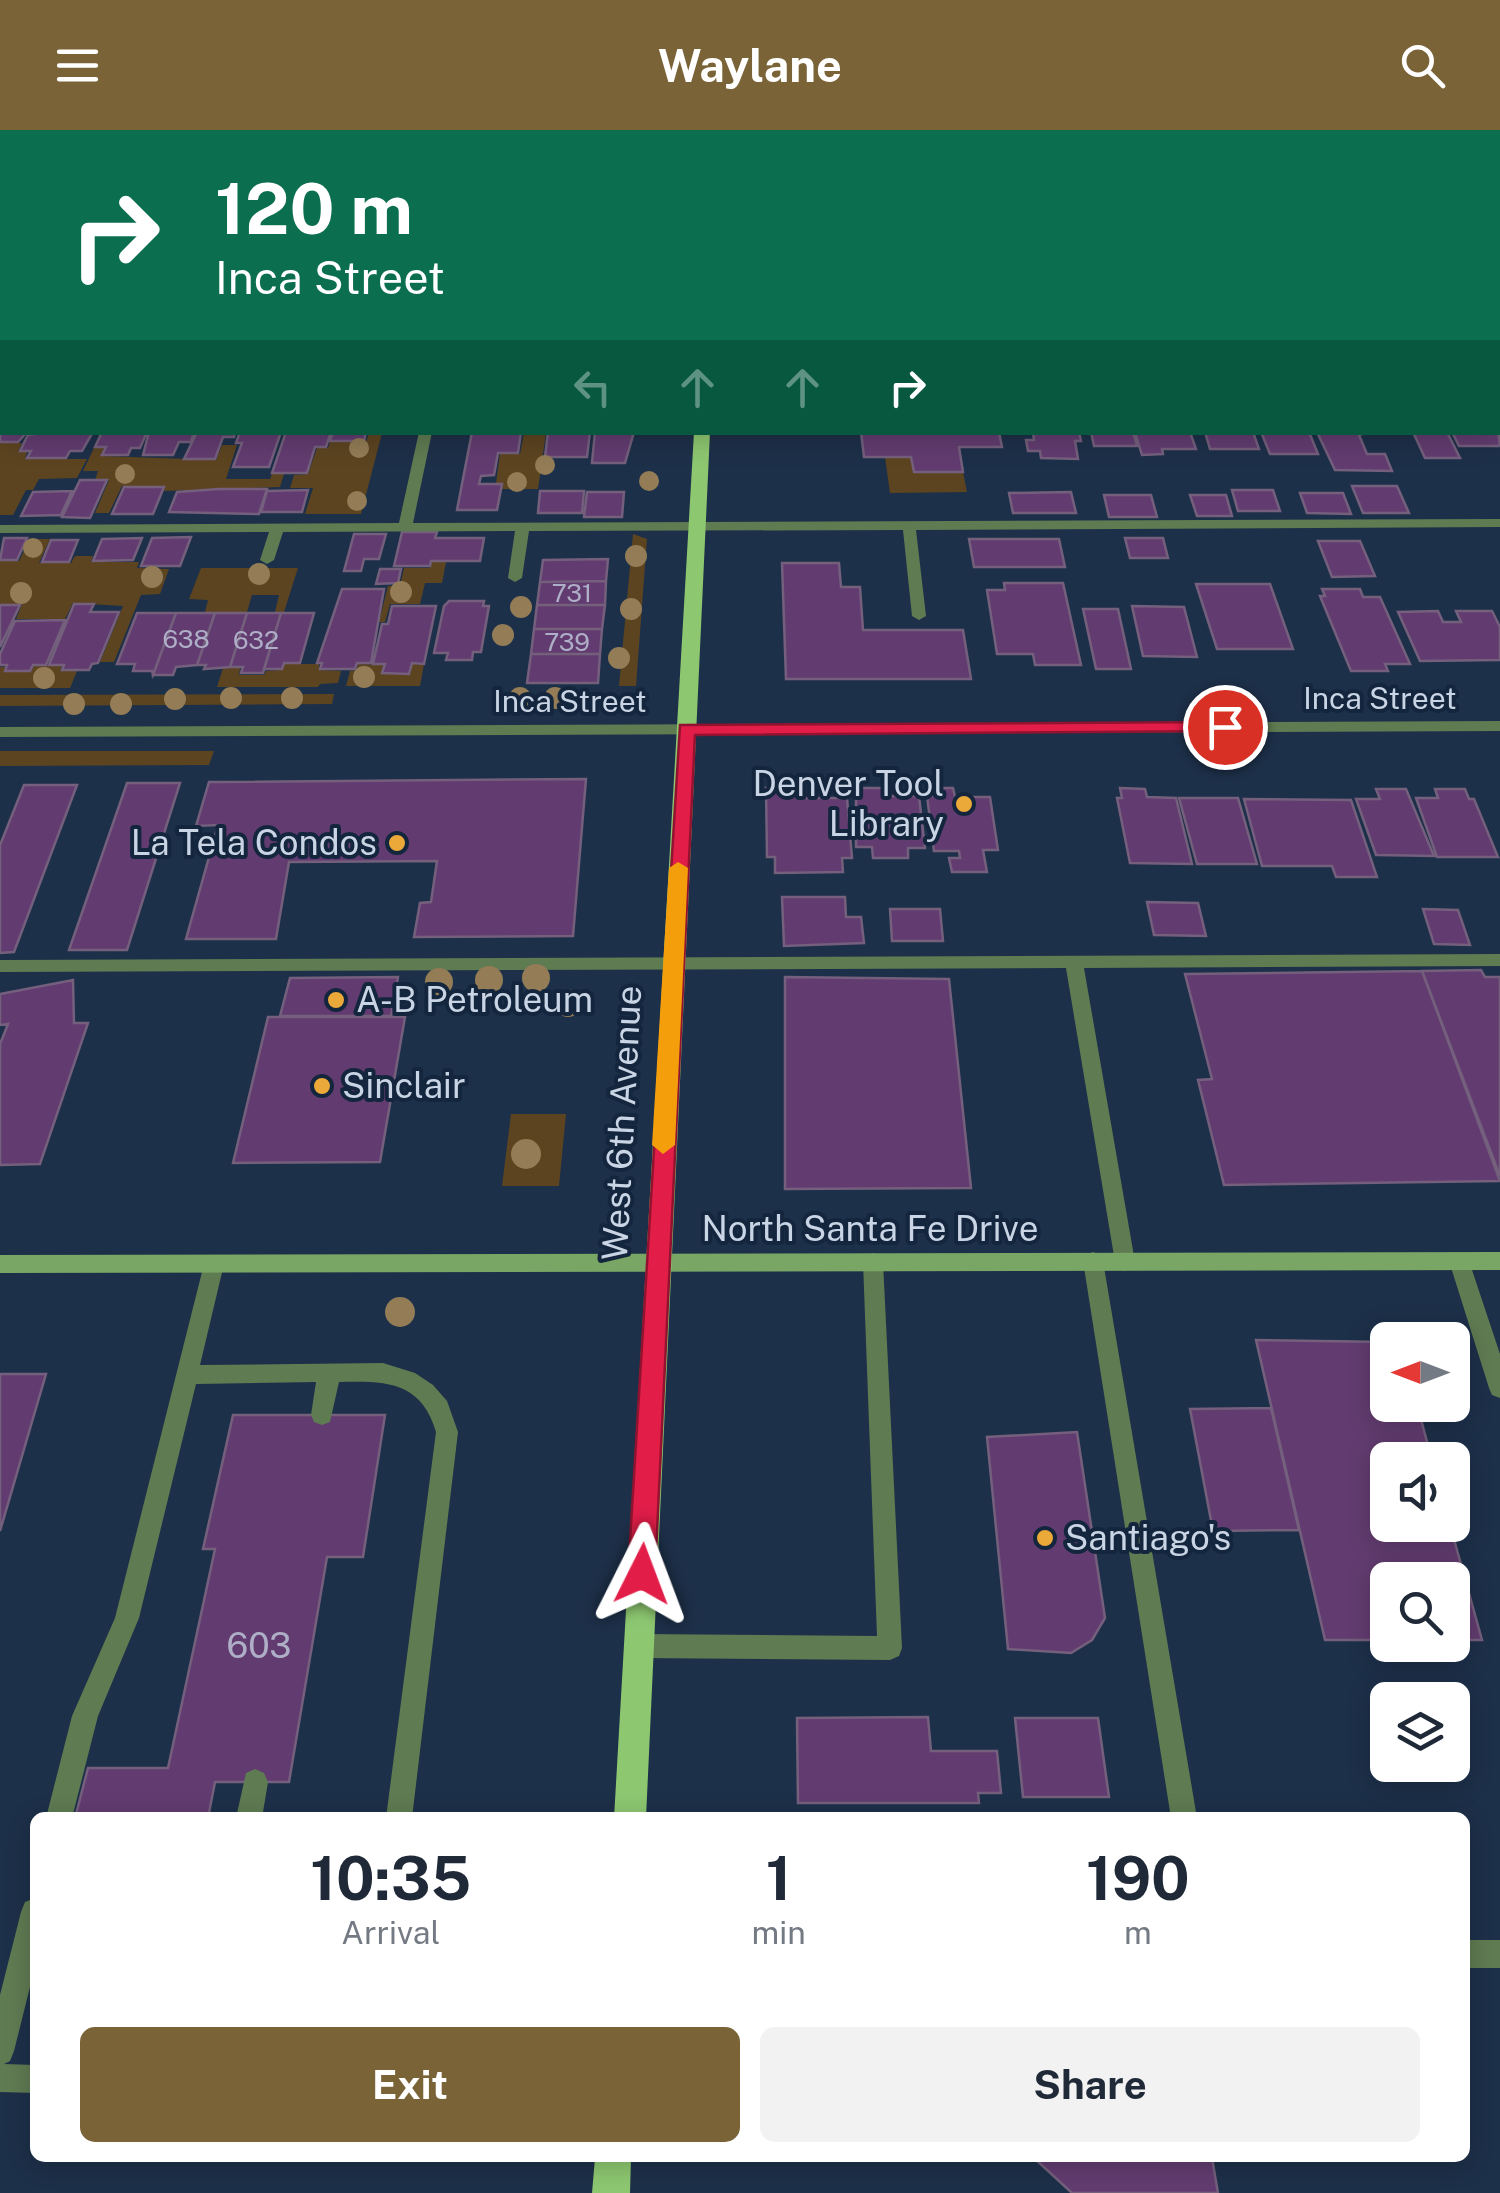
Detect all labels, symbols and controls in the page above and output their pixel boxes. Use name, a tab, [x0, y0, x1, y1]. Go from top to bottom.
icon: menu	[50, 38, 105, 93]
icon: search	[1395, 38, 1450, 93]
text: Waylane	[658, 39, 842, 92]
text: 120 m	[215, 167, 413, 250]
icon: right	[50, 170, 180, 300]
text: Inca Street	[215, 251, 445, 304]
icon: left	[565, 360, 620, 415]
icon: ahead	[670, 360, 725, 415]
icon: ahead	[775, 360, 830, 415]
icon: right	[880, 360, 935, 415]
house number: 731	[552, 578, 592, 608]
house number: 638	[162, 624, 210, 654]
house number: 632	[233, 625, 279, 655]
house number: 739	[544, 627, 590, 657]
street label: Inca Street	[1303, 680, 1457, 716]
street label: Inca Street	[493, 683, 647, 719]
pin	[1183, 685, 1268, 770]
icon: arrive	[1198, 700, 1253, 755]
place label: Denver Tool Library	[752, 763, 944, 844]
marker: Denver Tool Library	[953, 793, 975, 815]
place label: La Tela Condos	[131, 822, 377, 863]
marker: La Tela Condos	[386, 832, 408, 854]
place label: A-B Petroleum	[356, 979, 593, 1020]
street label: West 6th Avenue	[594, 984, 649, 1261]
marker: A-B Petroleum	[325, 989, 347, 1011]
place label: Sinclair	[342, 1065, 466, 1106]
marker: Sinclair	[311, 1075, 333, 1097]
street label: North Santa Fe Drive	[701, 1208, 1039, 1249]
north arrow	[1370, 1322, 1470, 1422]
map controls	[1370, 1322, 1470, 1782]
button: sound	[1370, 1442, 1470, 1542]
place label: Santiago's	[1065, 1517, 1231, 1558]
position arrow	[590, 1522, 694, 1626]
marker: Santiago's	[1034, 1527, 1056, 1549]
button: search	[1370, 1562, 1470, 1662]
house number: 603	[227, 1625, 291, 1666]
button: layers	[1370, 1682, 1470, 1782]
text: 10:35	[310, 1843, 471, 1914]
text: 1	[766, 1843, 791, 1914]
text: 190	[1086, 1843, 1190, 1914]
text: Arrival	[341, 1914, 440, 1951]
text: min	[751, 1914, 806, 1951]
text: m	[1124, 1914, 1152, 1951]
button: Exit	[80, 2027, 740, 2142]
button: Share	[760, 2027, 1420, 2142]

